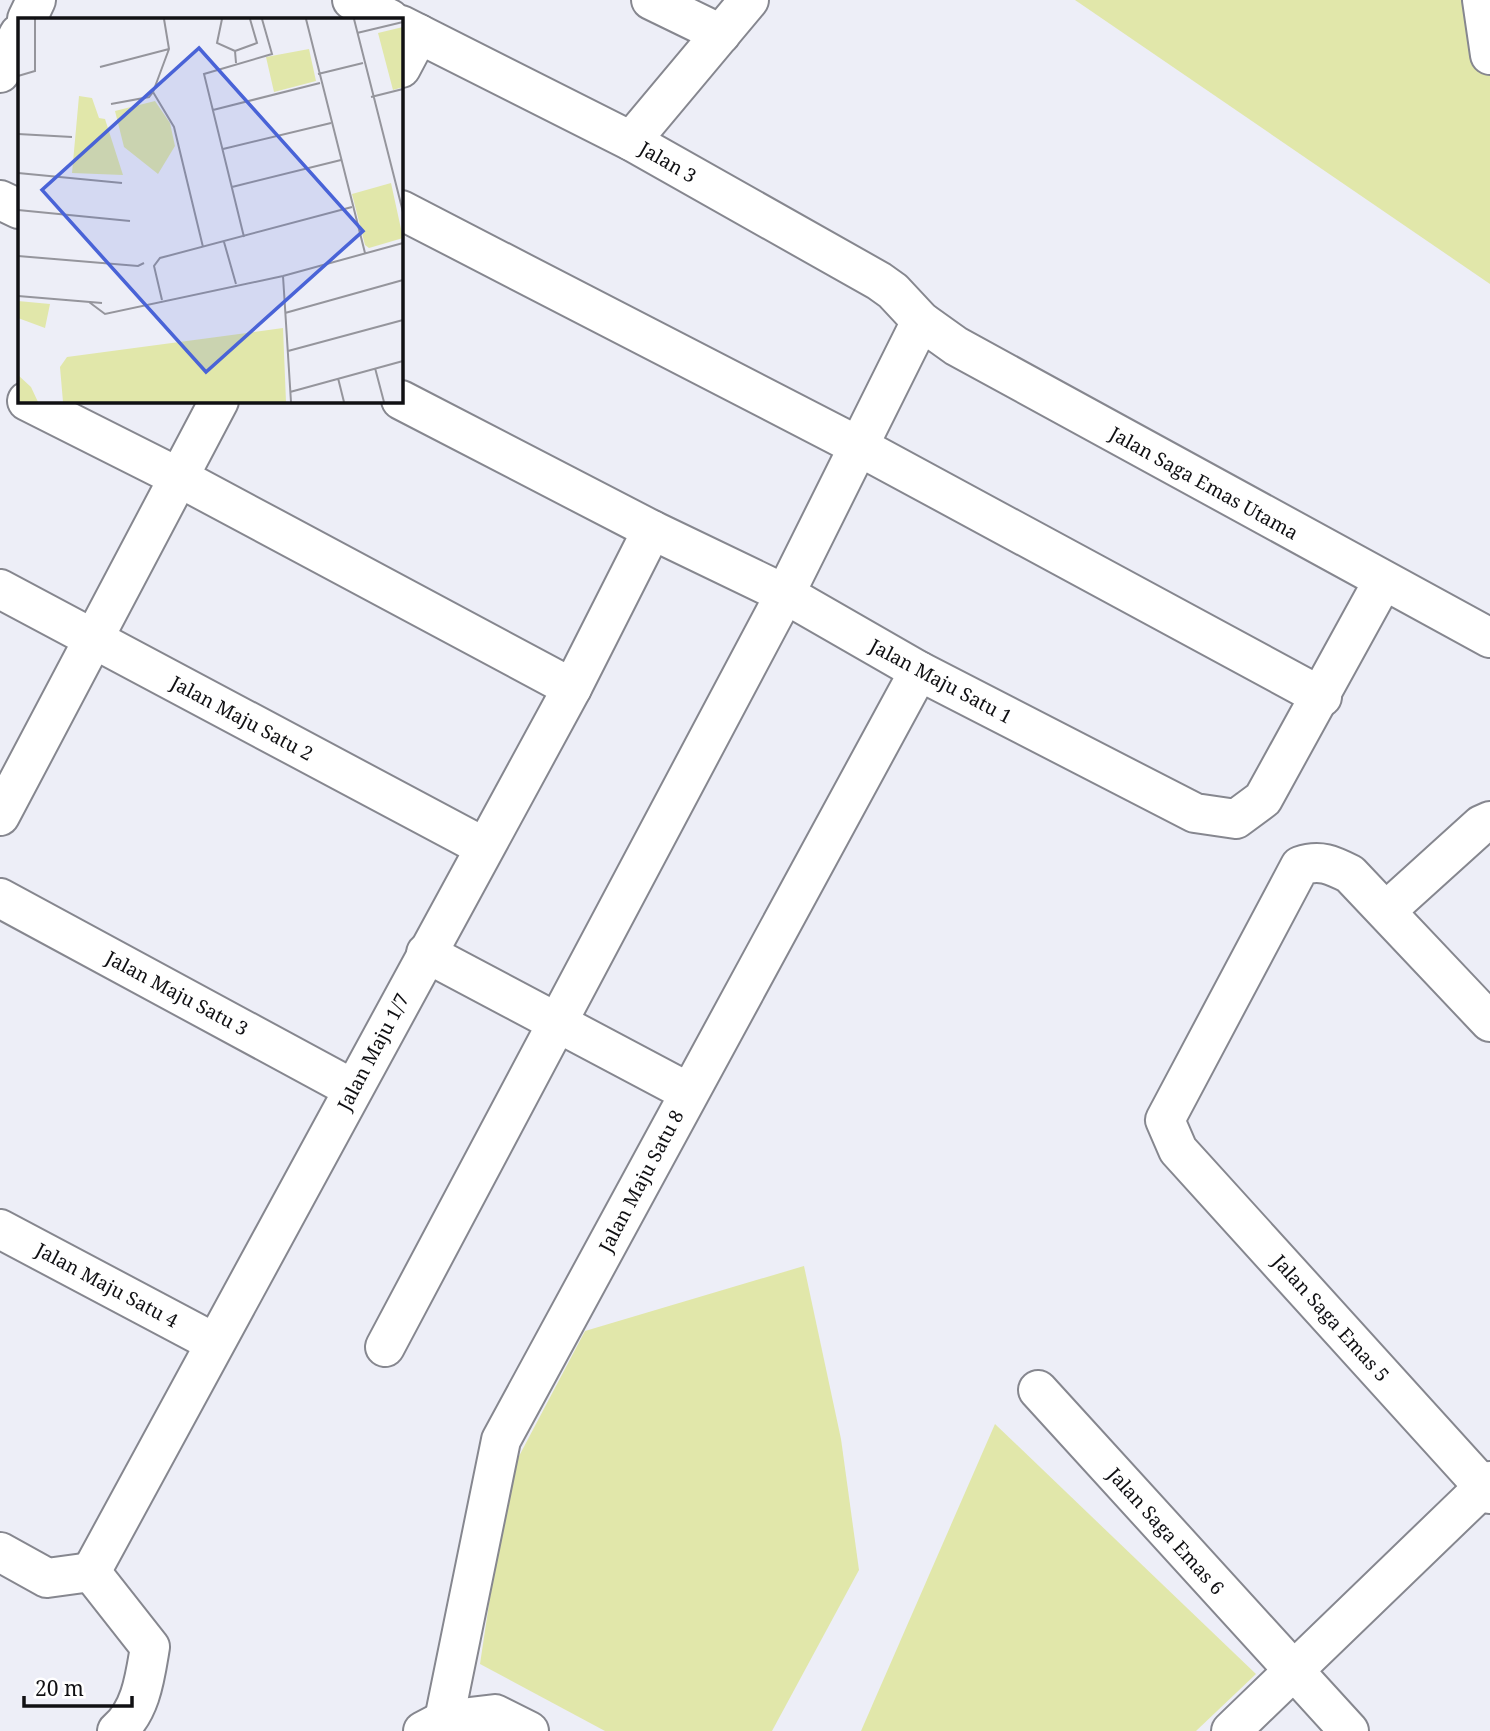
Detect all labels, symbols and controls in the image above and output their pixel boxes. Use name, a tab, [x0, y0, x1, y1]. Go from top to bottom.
inset map	[18, 18, 402, 402]
street label: Jalan 3	[634, 135, 701, 189]
street label: Jalan Saga Emas Utama	[1104, 420, 1303, 546]
street label: Jalan Maju Satu 1	[864, 632, 1017, 730]
street label: Jalan Maju Satu 2	[165, 669, 318, 767]
street label: Jalan Maju Satu 3	[100, 944, 253, 1042]
street label: Jalan Maju 1/7	[331, 989, 415, 1116]
street label: Jalan Maju Satu 8	[592, 1105, 690, 1258]
street label: Jalan Maju Satu 4	[30, 1236, 183, 1334]
street label: Jalan Saga Emas 5	[1266, 1248, 1395, 1387]
street label: Jalan Saga Emas 6	[1101, 1461, 1230, 1600]
scale bar	[24, 1664, 133, 1708]
text: 20 m	[35, 1674, 84, 1702]

